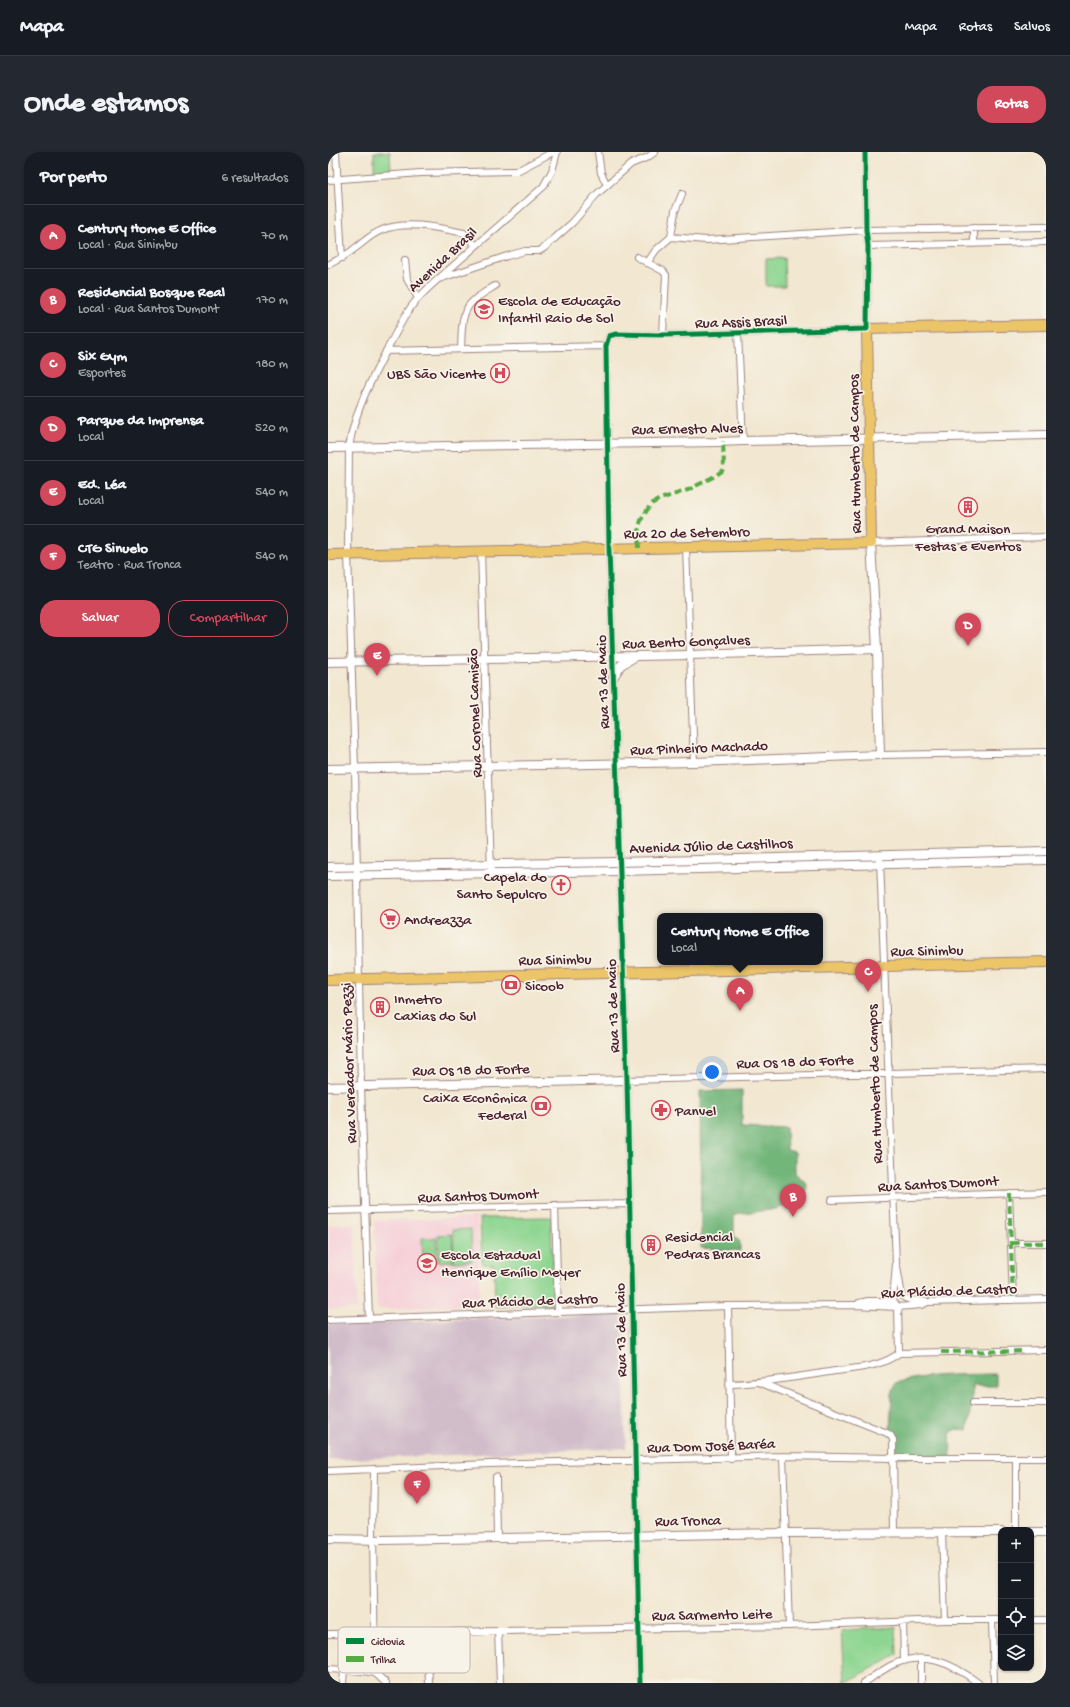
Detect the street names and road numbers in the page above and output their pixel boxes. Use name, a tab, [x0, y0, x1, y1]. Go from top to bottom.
street label: Avenida Brasil	[405, 224, 482, 297]
street label: Rua Assis Brasil	[695, 312, 788, 334]
street label: Rua Humberto de Campos	[846, 374, 866, 534]
street label: Rua Ernesto Alves	[631, 420, 743, 440]
street label: Rua 20 de Setembro	[624, 524, 751, 544]
street label: Rua Bento Gonçalves	[622, 632, 751, 654]
street label: Rua 13 de Maio	[593, 634, 615, 729]
street label: Rua Coronel Camisão	[465, 648, 487, 778]
street label: Rua Pinheiro Machado	[630, 738, 769, 760]
street label: Avenida Júlio de Castilhos	[629, 835, 793, 859]
street label: Rua Sinimbu	[890, 942, 964, 962]
street label: Rua Sinimbu	[518, 951, 592, 971]
street label: Rua 13 de Maio	[603, 958, 625, 1053]
street label: Rua Vereador Mário Pezzi	[338, 982, 362, 1144]
street label: Rua Humberto de Campos	[864, 1004, 888, 1164]
street label: Rua Os 18 do Forte	[736, 1052, 854, 1074]
street label: Rua Os 18 do Forte	[412, 1061, 530, 1081]
street label: Rua Santos Dumont	[877, 1173, 1001, 1197]
street label: Rua Santos Dumont	[417, 1186, 541, 1208]
street label: Rua Plácido de Castro	[881, 1281, 1018, 1303]
street label: Rua 13 de Maio	[612, 1283, 632, 1377]
street label: Rua Plácido de Castro	[462, 1291, 599, 1313]
street label: Rua Dom José Baréa	[647, 1436, 776, 1458]
street label: Rua Tronca	[655, 1512, 722, 1532]
street label: Rua Sarmento Leite	[652, 1606, 773, 1626]

